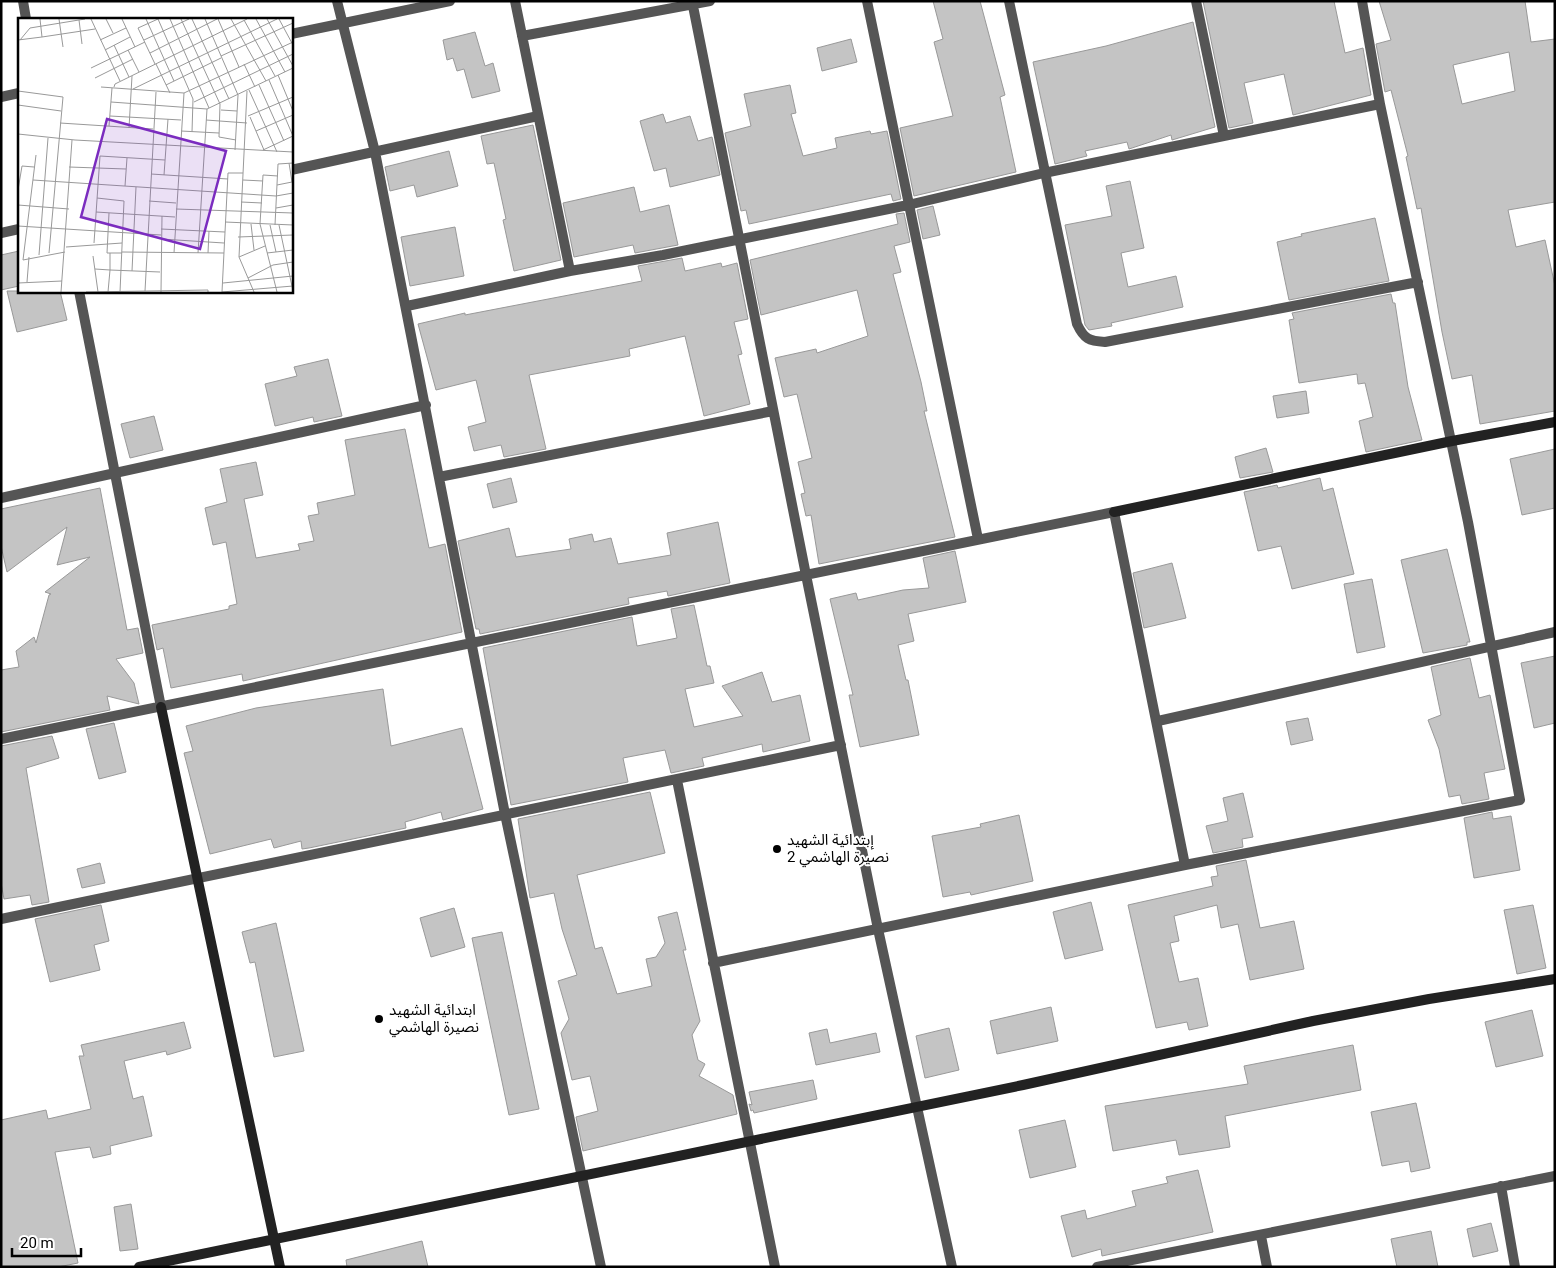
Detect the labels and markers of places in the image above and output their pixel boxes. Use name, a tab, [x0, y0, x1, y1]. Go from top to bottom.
place label: إبتدائية الشهيد نصيرة الهاشمي 2	[787, 831, 889, 868]
marker: إبتدائية الشهيد نصيرة الهاشمي 2	[771, 843, 783, 855]
place label: ابتدائية الشهيد نصيرة الهاشمي	[389, 1001, 479, 1038]
marker: ابتدائية الشهيد نصيرة الهاشمي	[373, 1013, 385, 1025]

